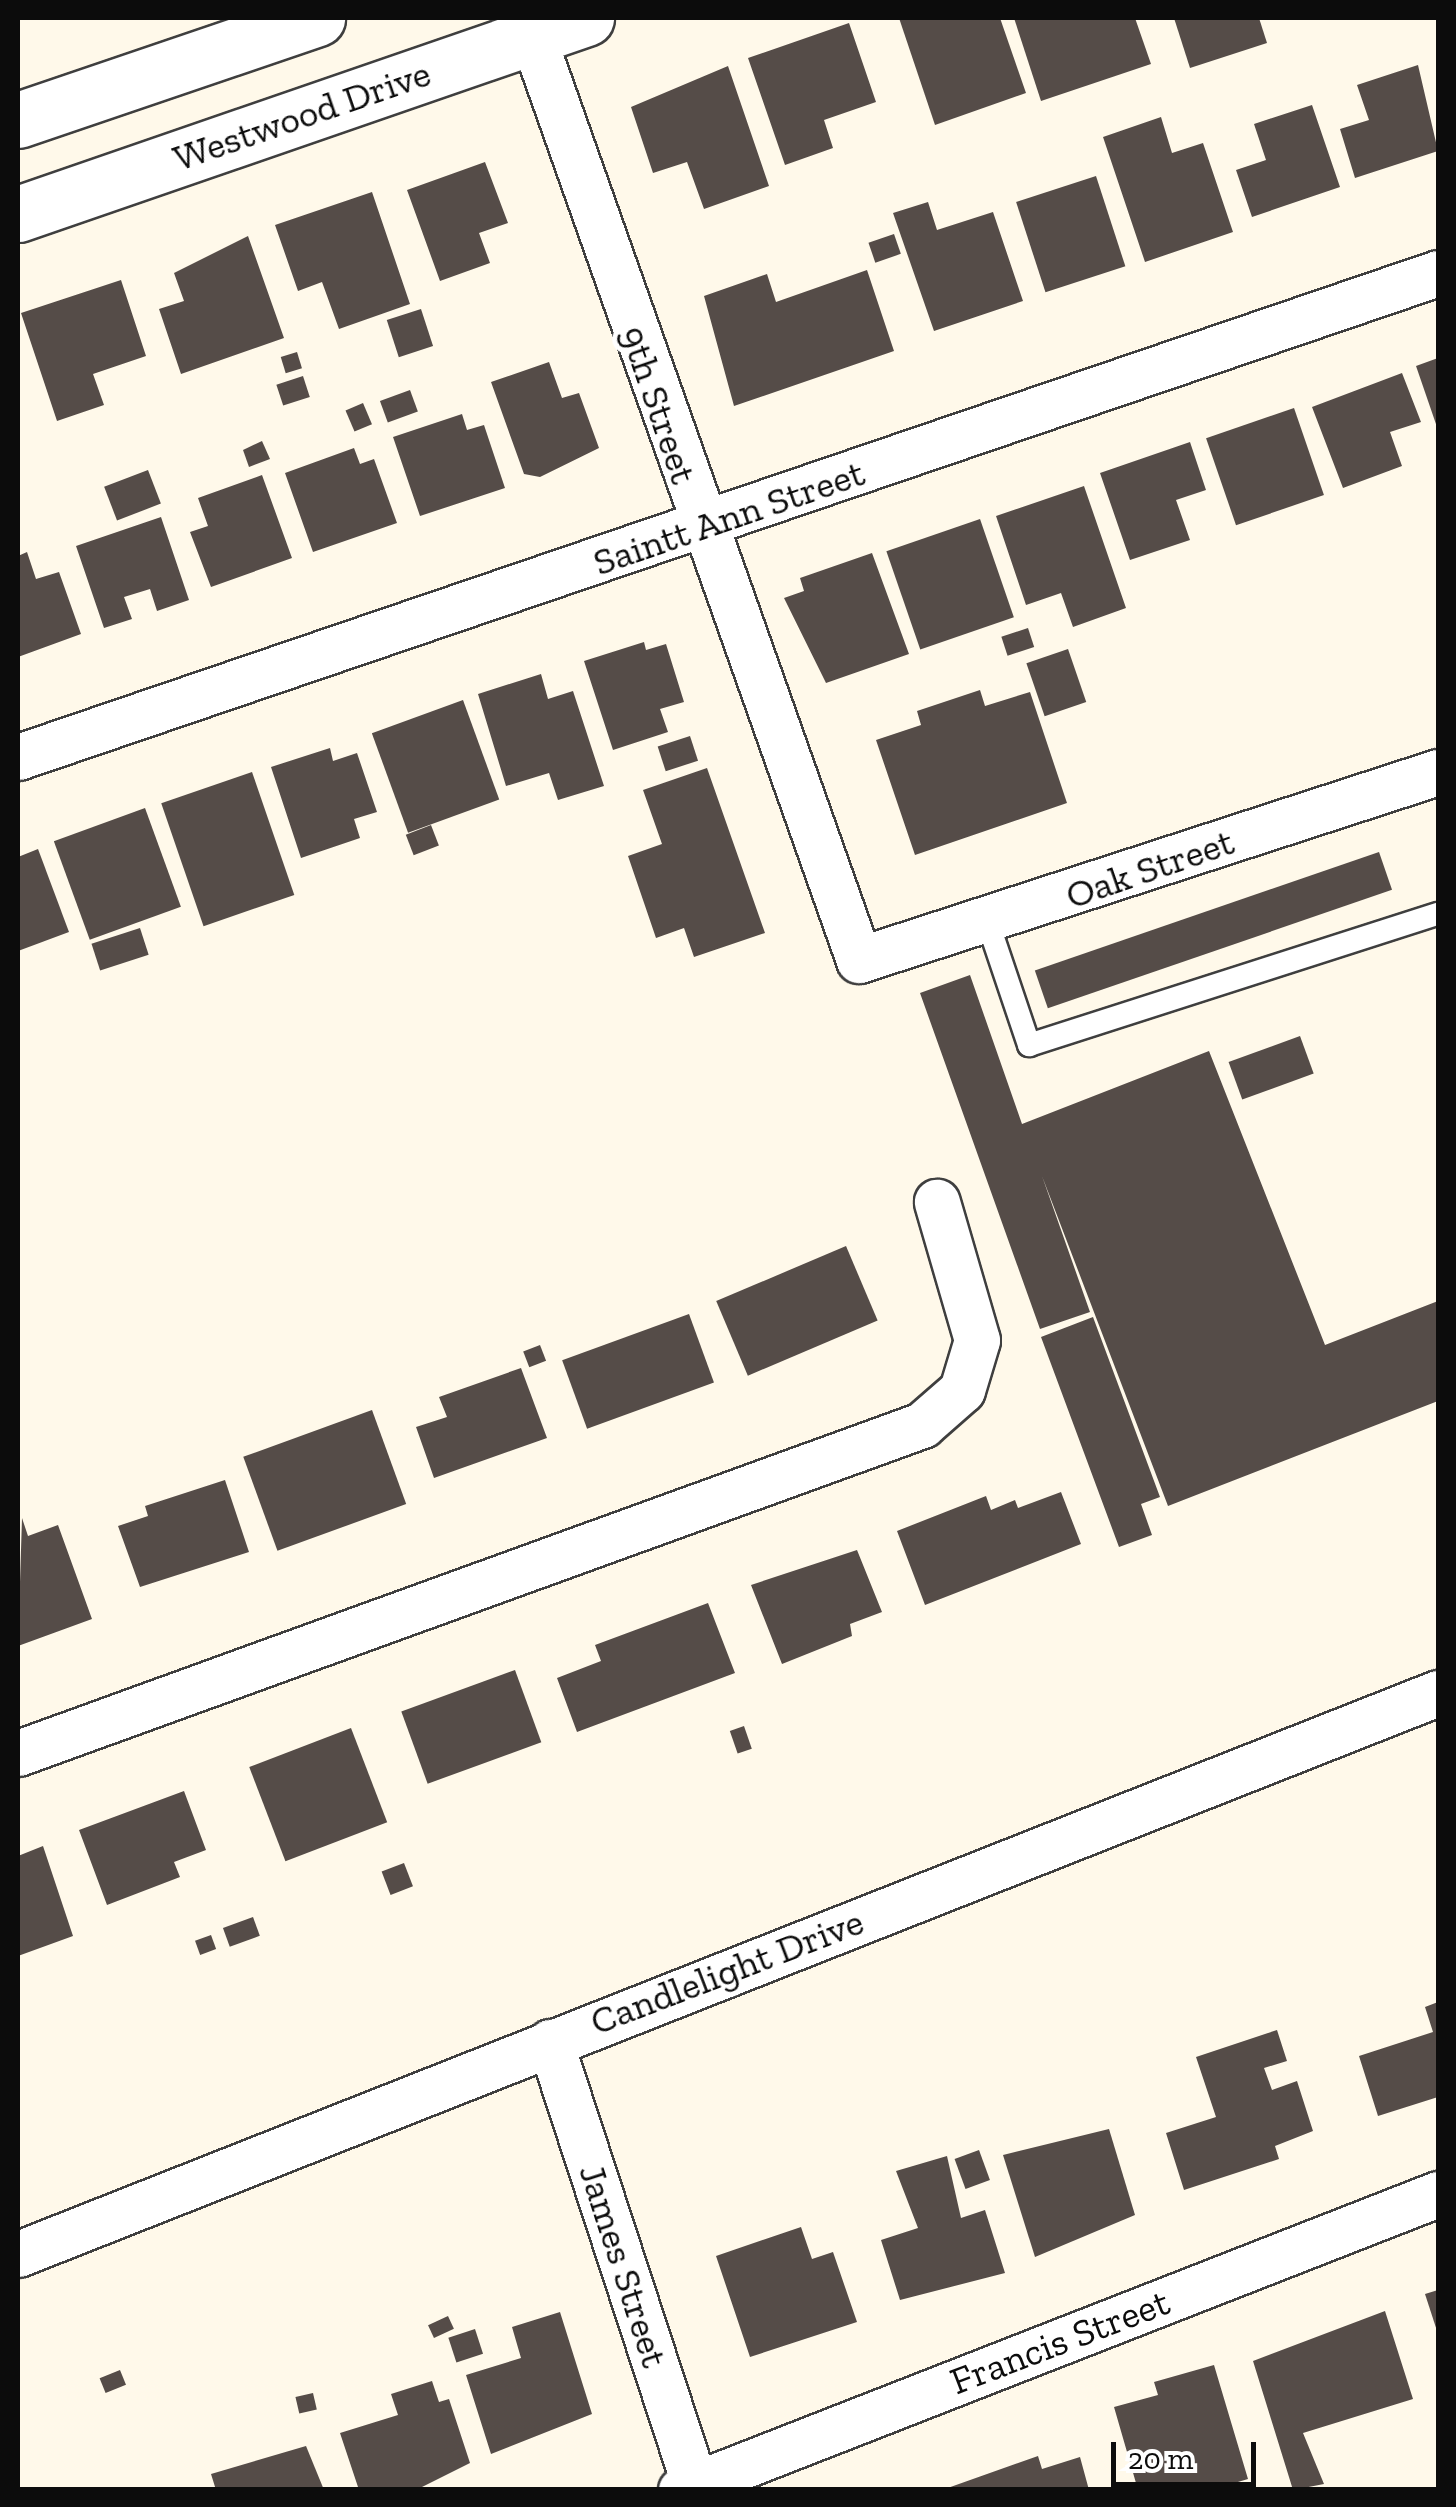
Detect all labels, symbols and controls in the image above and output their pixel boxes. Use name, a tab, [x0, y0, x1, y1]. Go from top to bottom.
street label: Westwood Drive	[167, 51, 437, 181]
street label: 9th Street	[610, 320, 706, 490]
street label: Saintt Ann Street	[587, 450, 871, 586]
street label: Oak Street	[1060, 819, 1240, 919]
street label: Candlelight Drive	[584, 1899, 870, 2045]
street label: James Street	[569, 2159, 677, 2373]
street label: Francis Street	[944, 2279, 1176, 2405]
scale bar	[1116, 2422, 1261, 2484]
text: 20 m	[1128, 2441, 1193, 2477]

